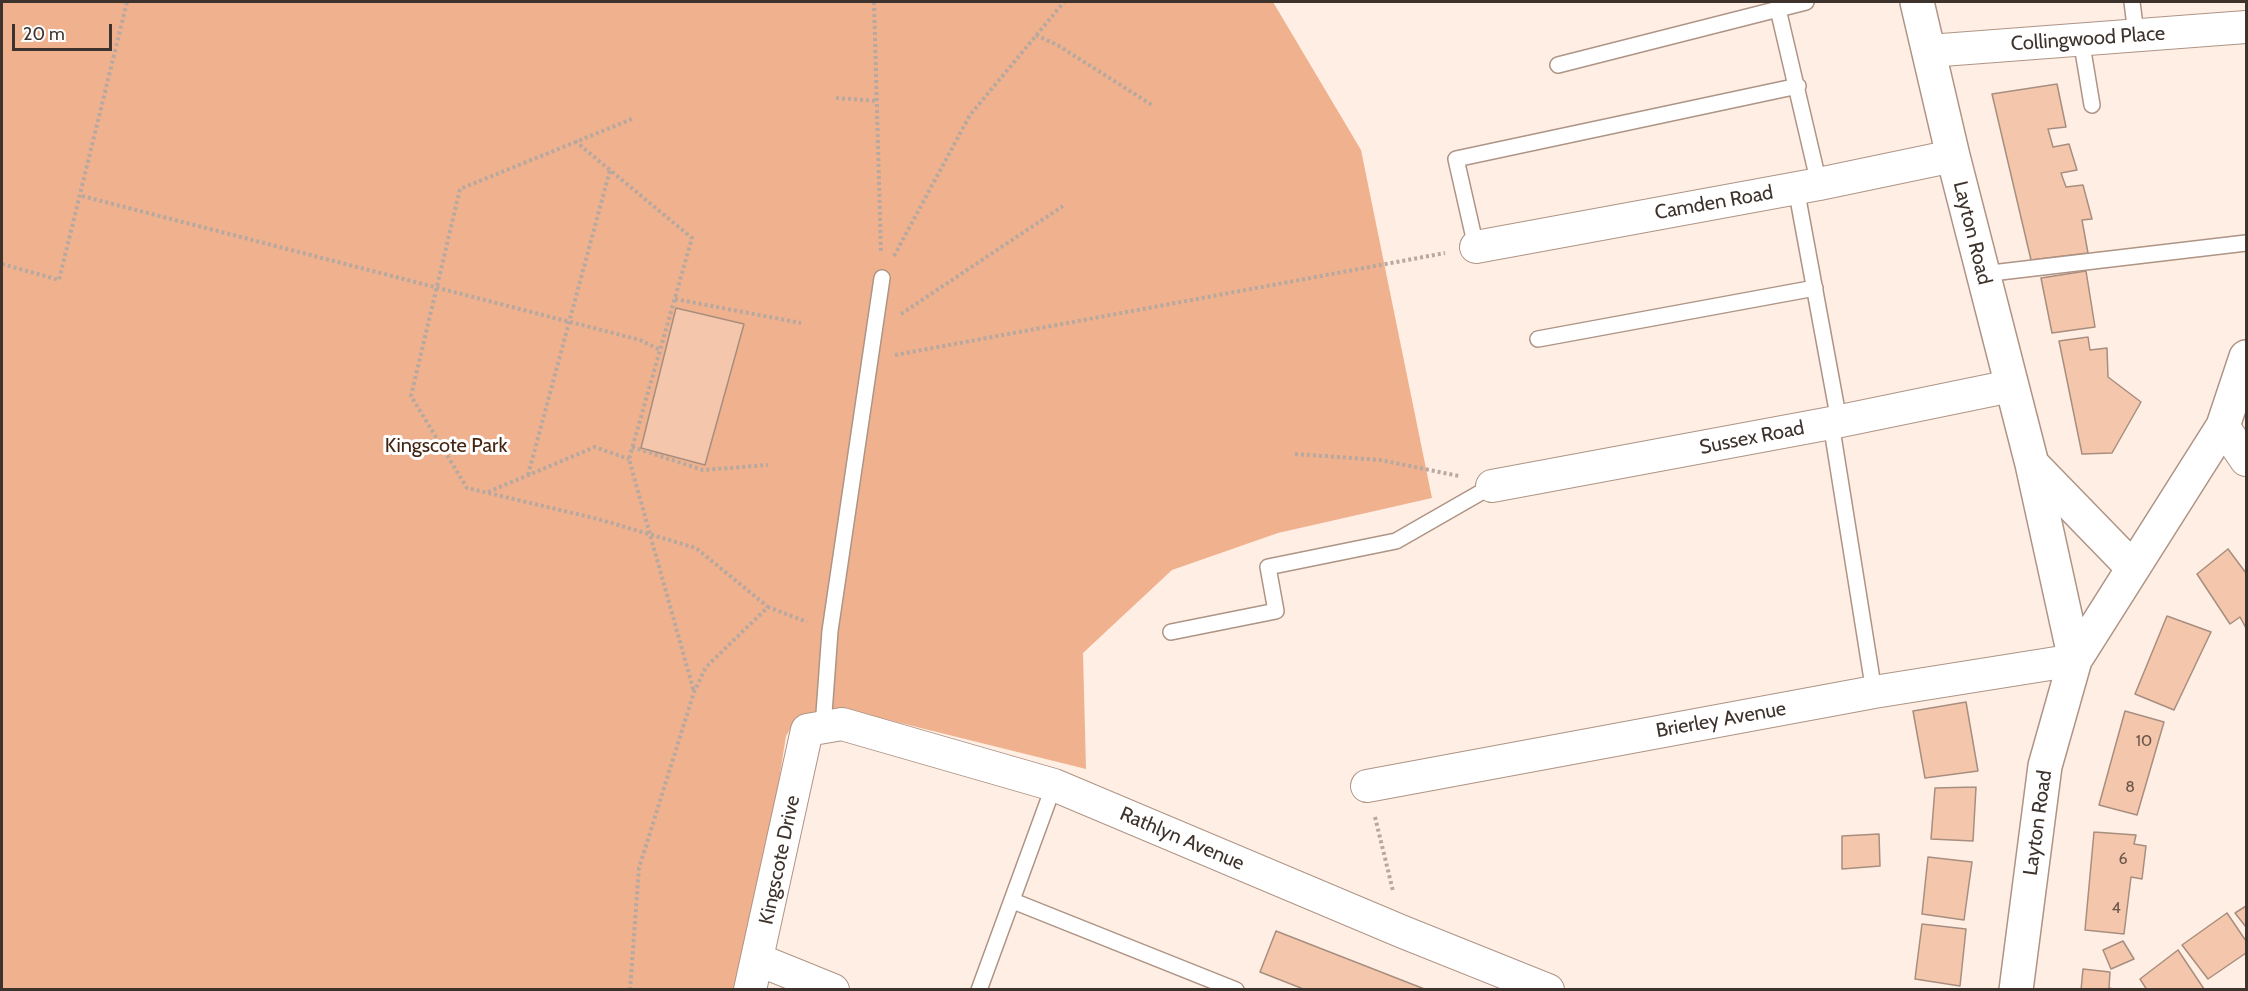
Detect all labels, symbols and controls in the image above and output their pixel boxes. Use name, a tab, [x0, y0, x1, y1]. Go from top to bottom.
scale bar	[15, 12, 116, 50]
street label: Collingwood Place	[2010, 22, 2166, 56]
text: 20 m	[23, 23, 65, 45]
street label: Layton Road	[1948, 179, 1996, 287]
street label: Camden Road	[1653, 181, 1775, 225]
street label: Sussex Road	[1698, 416, 1806, 460]
park label: Kingscote Park	[385, 434, 507, 458]
street label: Brierley Avenue	[1654, 697, 1788, 743]
house number: 10	[2136, 731, 2152, 751]
street label: Layton Road	[2019, 769, 2057, 877]
house number: 8	[2125, 777, 2135, 797]
street label: Kingscote Drive	[755, 793, 805, 927]
street label: Rathlyn Avenue	[1116, 802, 1248, 876]
house number: 6	[2118, 849, 2128, 869]
house number: 4	[2111, 898, 2121, 918]

